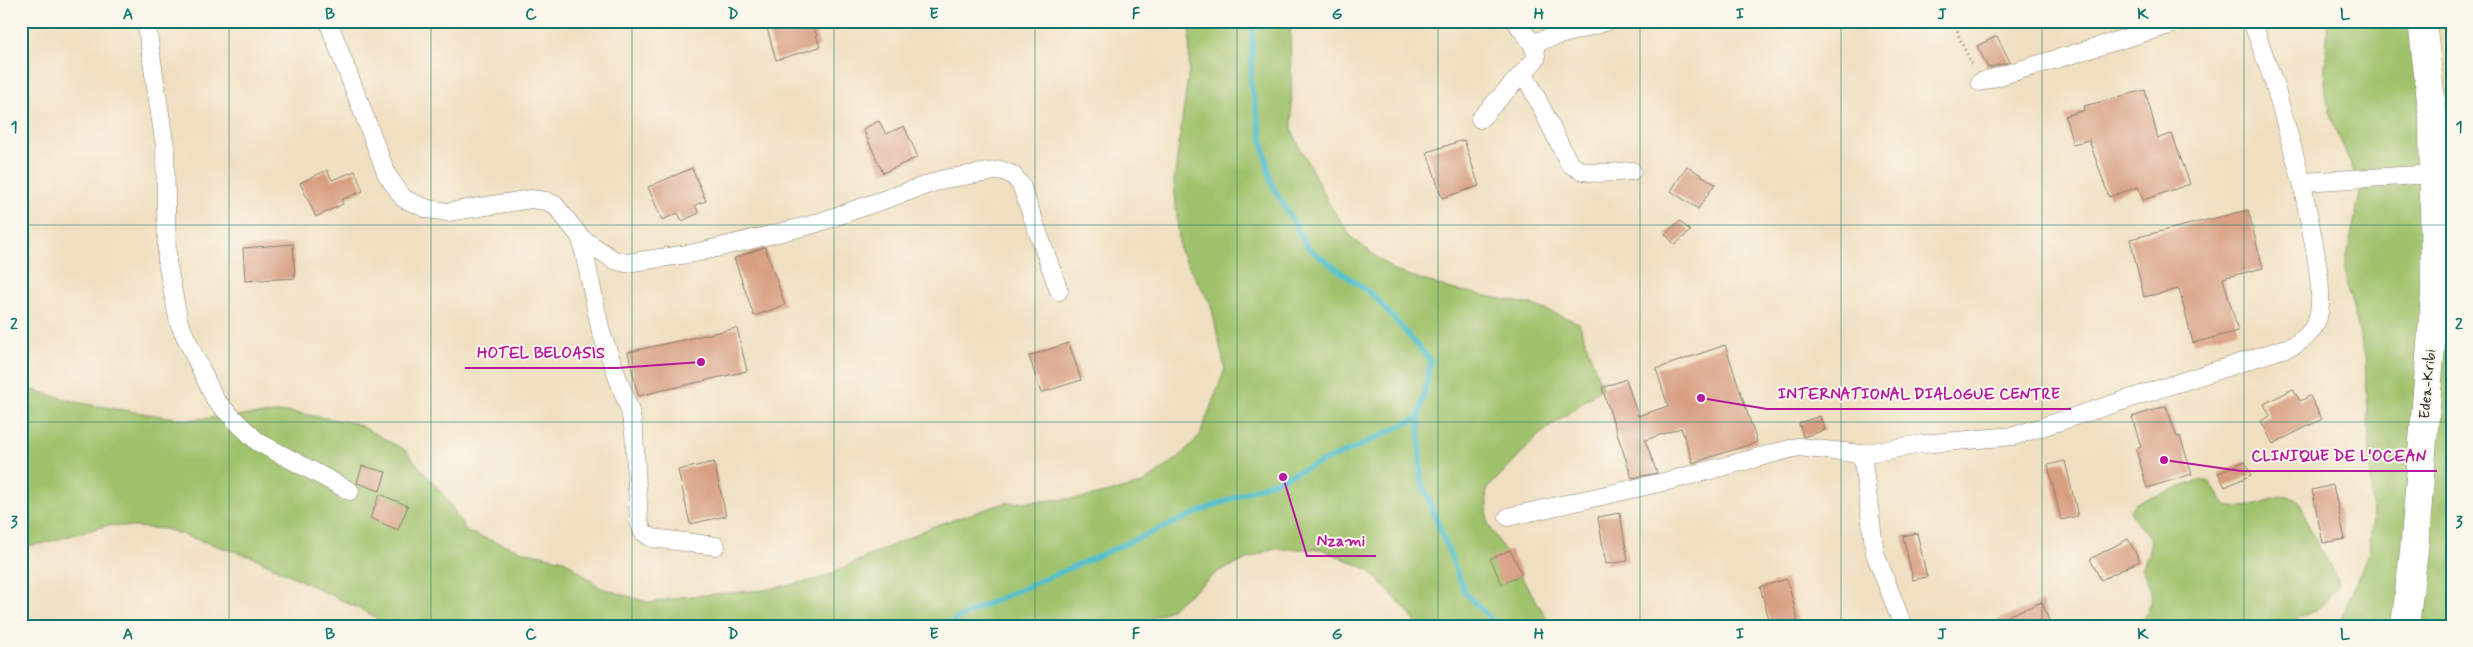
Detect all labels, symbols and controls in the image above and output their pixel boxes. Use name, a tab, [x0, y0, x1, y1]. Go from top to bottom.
text: A	[123, 4, 133, 25]
text: B	[325, 4, 335, 25]
text: C	[525, 4, 537, 25]
text: D	[727, 4, 739, 25]
text: E	[929, 4, 939, 25]
text: F	[1132, 4, 1141, 25]
text: G	[1332, 4, 1343, 25]
text: H	[1534, 4, 1545, 25]
text: I	[1736, 4, 1745, 25]
text: J	[1937, 4, 1947, 25]
text: K	[2137, 4, 2149, 25]
text: L	[2340, 4, 2351, 25]
text: 1	[10, 117, 18, 138]
text: 1	[2455, 117, 2463, 138]
text: 2	[10, 314, 18, 335]
text: 2	[2455, 314, 2463, 335]
callout: HOTEL BELOASIS	[465, 337, 617, 368]
text: HOTEL BELOASIS	[477, 343, 605, 364]
street label: Edea-Kribi	[2415, 348, 2441, 420]
callout: INTERNATIONAL DIALOGUE CENTRE	[1767, 378, 2071, 409]
text: INTERNATIONAL DIALOGUE CENTRE	[1778, 384, 2061, 405]
callout: CLINIQUE DE L'OCEAN	[2241, 440, 2437, 471]
text: CLINIQUE DE L'OCEAN	[2251, 446, 2427, 467]
text: 3	[10, 512, 18, 533]
text: 3	[2455, 512, 2463, 533]
callout: Nzami	[1307, 525, 1376, 556]
text: Nzami	[1317, 531, 1365, 552]
text: A	[123, 624, 133, 645]
text: B	[325, 624, 335, 645]
text: C	[525, 624, 537, 645]
text: D	[727, 624, 739, 645]
text: E	[929, 624, 939, 645]
text: F	[1132, 624, 1141, 645]
text: G	[1332, 624, 1343, 645]
text: H	[1534, 624, 1545, 645]
text: I	[1736, 624, 1745, 645]
text: J	[1937, 624, 1947, 645]
text: K	[2137, 624, 2149, 645]
text: L	[2340, 624, 2351, 645]

